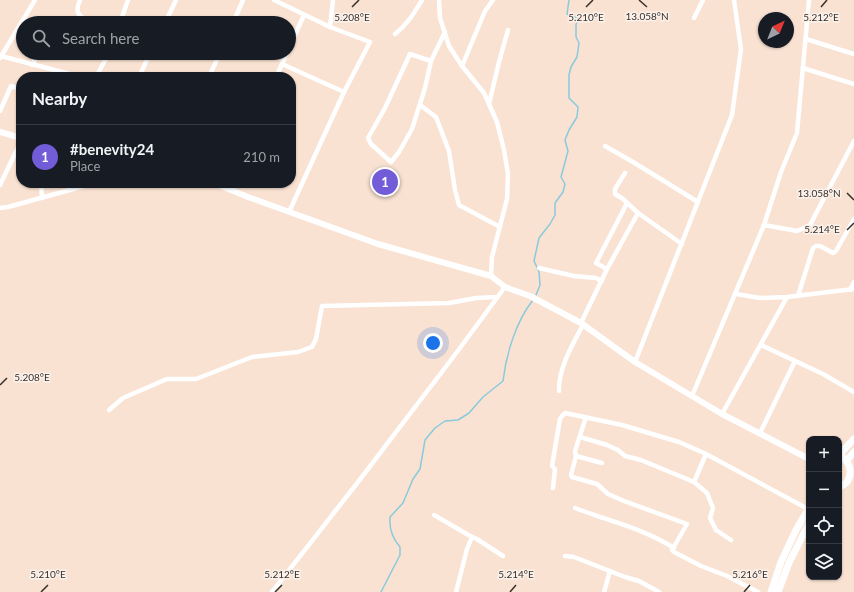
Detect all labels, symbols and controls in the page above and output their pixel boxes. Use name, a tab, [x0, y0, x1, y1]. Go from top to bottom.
text: 13.058°N	[625, 10, 669, 22]
text: 5.208°E	[334, 11, 370, 23]
text: 5.210°E	[568, 11, 604, 23]
text: 5.212°E	[803, 11, 839, 23]
north arrow	[758, 12, 794, 48]
search box	[16, 16, 296, 60]
icon: search	[30, 27, 52, 49]
text: Search here	[62, 29, 139, 47]
text: Nearby	[32, 88, 87, 109]
text: #benevity24	[70, 140, 154, 158]
text: 1	[41, 149, 49, 165]
text: 210 m	[243, 149, 280, 165]
text: Place	[70, 158, 100, 174]
pin: 1	[372, 167, 398, 197]
text: 13.058°N	[797, 187, 841, 199]
text: 5.214°E	[804, 223, 840, 235]
your location	[423, 333, 443, 353]
text: 5.208°E	[14, 371, 50, 383]
map controls	[806, 436, 842, 580]
button: +	[806, 436, 842, 472]
button: −	[806, 472, 842, 508]
button: locate	[806, 508, 842, 544]
button: layers	[806, 544, 842, 580]
text: 5.210°E	[30, 568, 66, 580]
text: 5.212°E	[264, 568, 300, 580]
text: 5.214°E	[498, 568, 534, 580]
text: 5.216°E	[732, 568, 768, 580]

